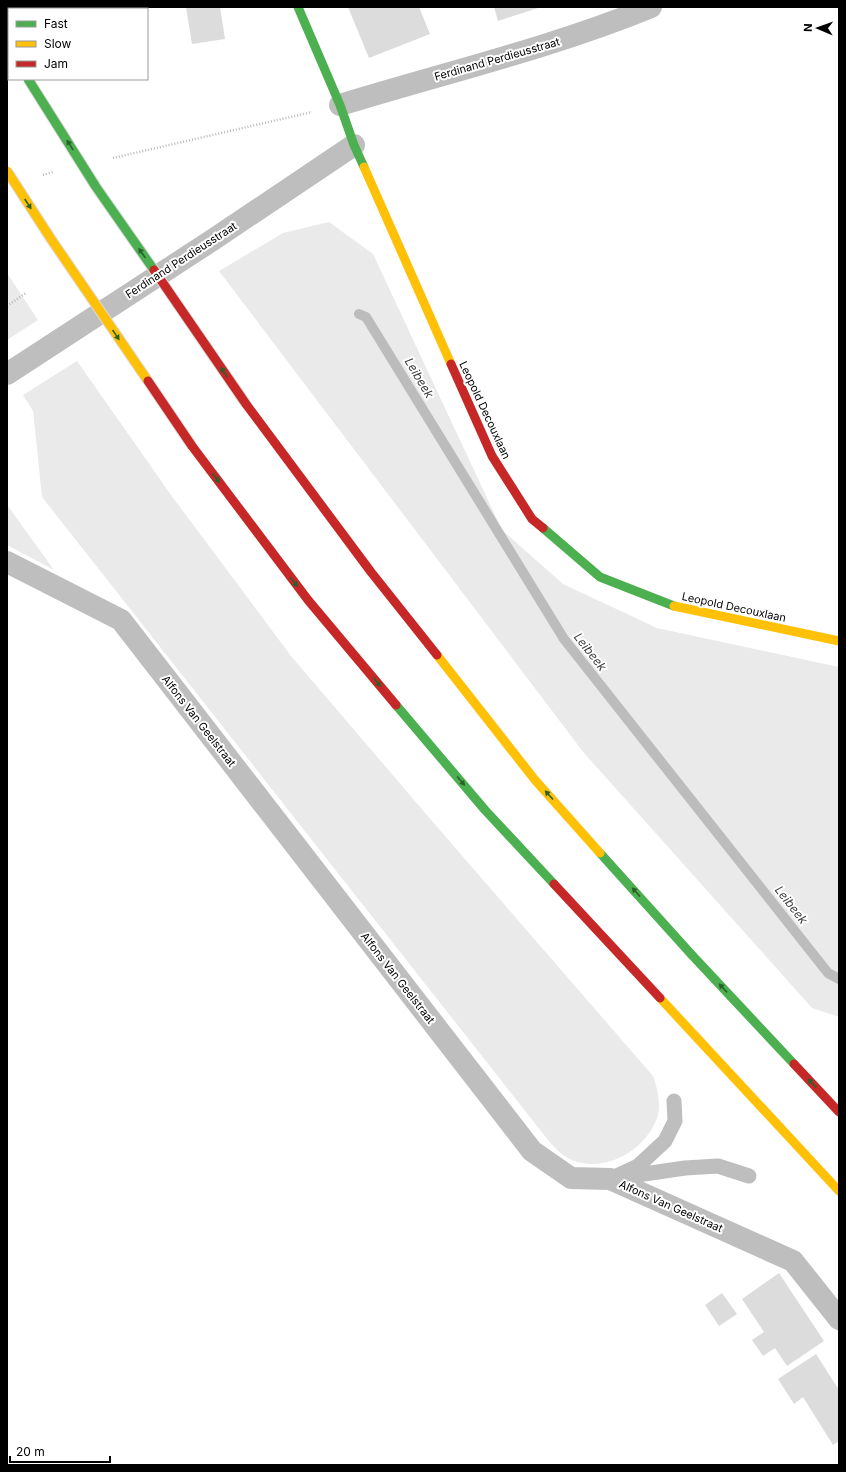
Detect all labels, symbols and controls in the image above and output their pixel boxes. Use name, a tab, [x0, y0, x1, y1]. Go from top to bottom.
legend	[8, 8, 148, 80]
north arrow	[798, 8, 838, 48]
text: Fast	[44, 16, 68, 31]
text: N	[801, 23, 815, 32]
street label: Ferdinand Perdieusstraat	[433, 34, 562, 84]
text: Slow	[44, 36, 72, 51]
text: Jam	[44, 56, 68, 71]
one-way arrow	[66, 140, 74, 150]
one-way arrow	[24, 199, 32, 209]
street label: Ferdinand Perdieusstraat	[123, 219, 240, 301]
one-way arrow	[138, 248, 146, 258]
one-way arrow	[113, 329, 120, 341]
water label: Leibeek	[402, 355, 437, 401]
street label: Leopold Decouxlaan	[456, 359, 514, 461]
one-way arrow	[220, 366, 228, 377]
one-way arrow	[212, 472, 220, 483]
one-way arrow	[290, 576, 298, 587]
street label: Leopold Decouxlaan	[681, 589, 787, 625]
water label: Leibeek	[571, 630, 610, 674]
street label: Alfons Van Geelstraat	[159, 673, 239, 770]
one-way arrow	[372, 676, 381, 687]
one-way arrow	[456, 775, 465, 786]
one-way arrow	[545, 791, 554, 800]
water label: Leibeek	[772, 883, 811, 927]
one-way arrow	[631, 887, 640, 897]
street label: Alfons Van Geelstraat	[358, 930, 438, 1027]
one-way arrow	[719, 983, 728, 993]
one-way arrow	[808, 1078, 817, 1088]
street label: Alfons Van Geelstraat	[617, 1177, 725, 1235]
scale bar	[10, 1438, 110, 1464]
text: 20 m	[16, 1444, 45, 1459]

